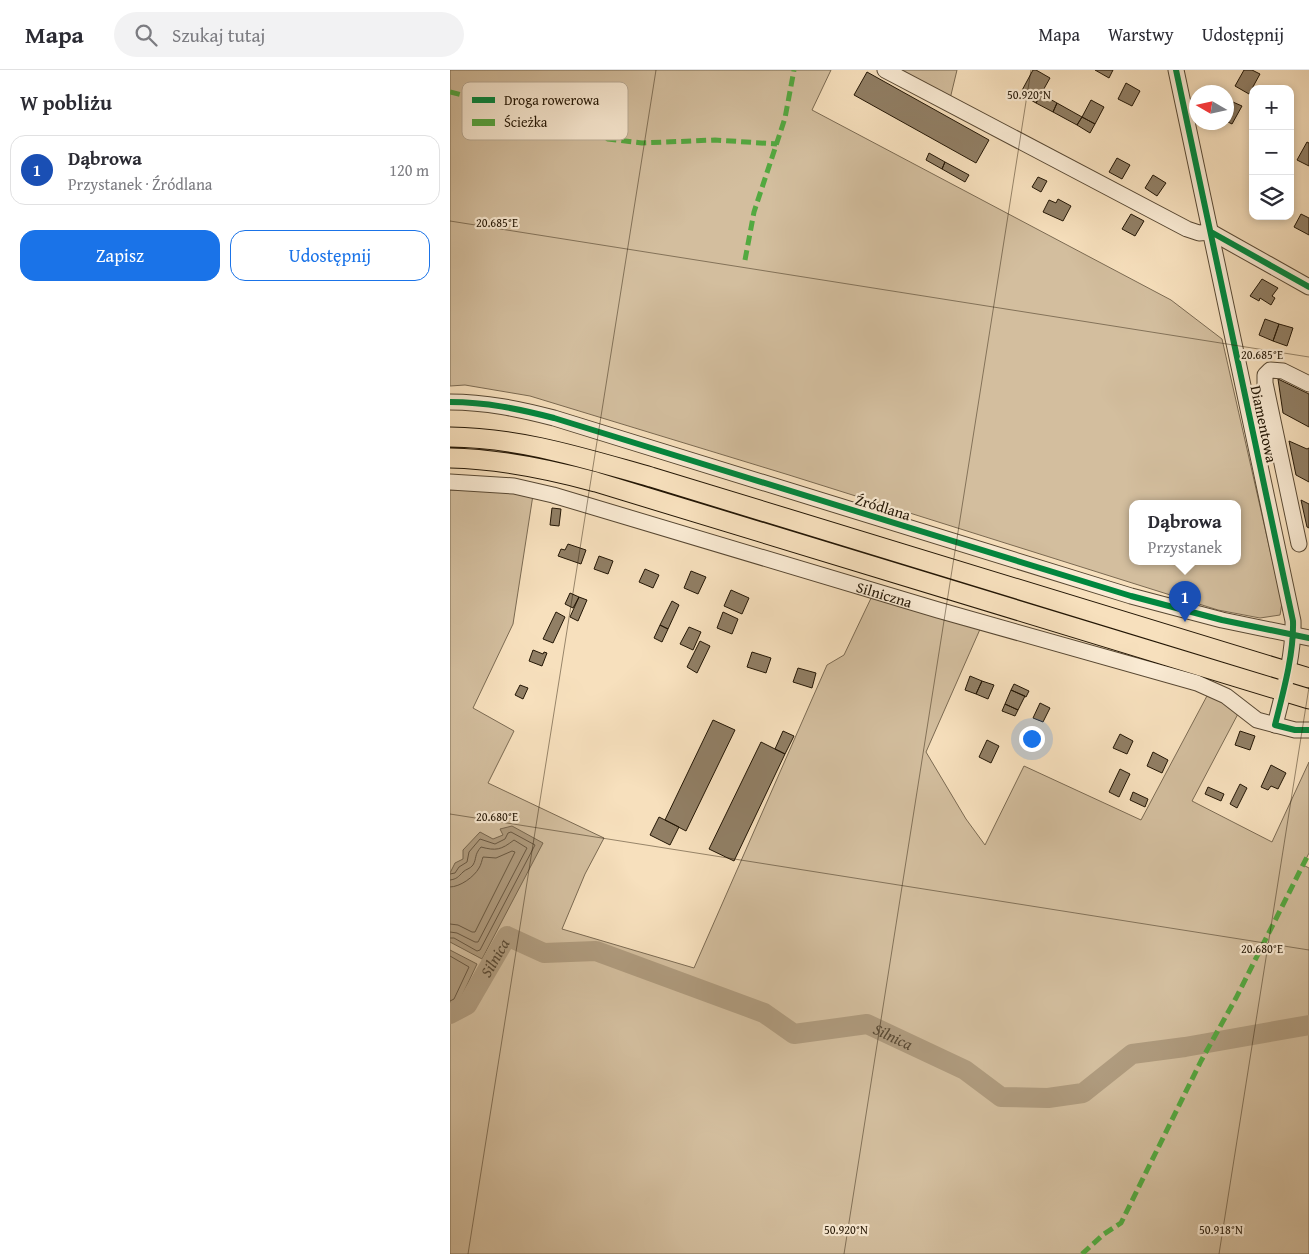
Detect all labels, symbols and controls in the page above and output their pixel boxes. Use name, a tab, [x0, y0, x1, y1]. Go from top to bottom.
search box	[114, 12, 464, 57]
text: Mapa	[25, 17, 84, 52]
icon: search	[132, 21, 160, 49]
text: Szukaj tutaj	[172, 21, 265, 49]
text: Mapa	[1038, 21, 1080, 48]
text: Warstwy	[1108, 21, 1174, 48]
text: Udostępnij	[1202, 21, 1284, 48]
legend	[462, 82, 628, 140]
north arrow	[1189, 85, 1234, 130]
map controls	[1249, 85, 1294, 220]
button: +	[1249, 85, 1294, 130]
text: 50.920°N	[1007, 86, 1051, 103]
text: W pobliżu	[20, 87, 112, 118]
text: Droga rowerowa	[504, 90, 600, 110]
text: Ścieżka	[504, 112, 548, 132]
button: −	[1249, 130, 1294, 175]
text: Dąbrowa	[68, 144, 142, 172]
text: 1	[33, 158, 41, 182]
text: 120 m	[389, 158, 429, 182]
text: Przystanek · Źródlana	[68, 172, 212, 196]
button: layers	[1249, 175, 1294, 220]
text: 20.685°E	[476, 214, 518, 231]
button: Zapisz	[20, 230, 220, 281]
button: Udostępnij	[230, 230, 430, 281]
text: 20.685°E	[1241, 346, 1283, 363]
street label: Diamentowa	[1246, 383, 1282, 465]
street label: Źródlana	[853, 489, 913, 525]
popup	[1129, 500, 1241, 565]
text: Dąbrowa	[1148, 507, 1222, 535]
text: Przystanek	[1148, 535, 1222, 559]
street label: Silniczna	[854, 576, 915, 612]
pin: 1	[1169, 581, 1201, 622]
your location	[1019, 726, 1045, 752]
text: 20.680°E	[476, 808, 518, 825]
water label: Silnica	[474, 933, 516, 981]
text: 20.680°E	[1241, 940, 1283, 957]
water label: Silnica	[869, 1017, 917, 1056]
text: 50.920°N	[824, 1221, 868, 1238]
text: 50.918°N	[1199, 1221, 1243, 1238]

